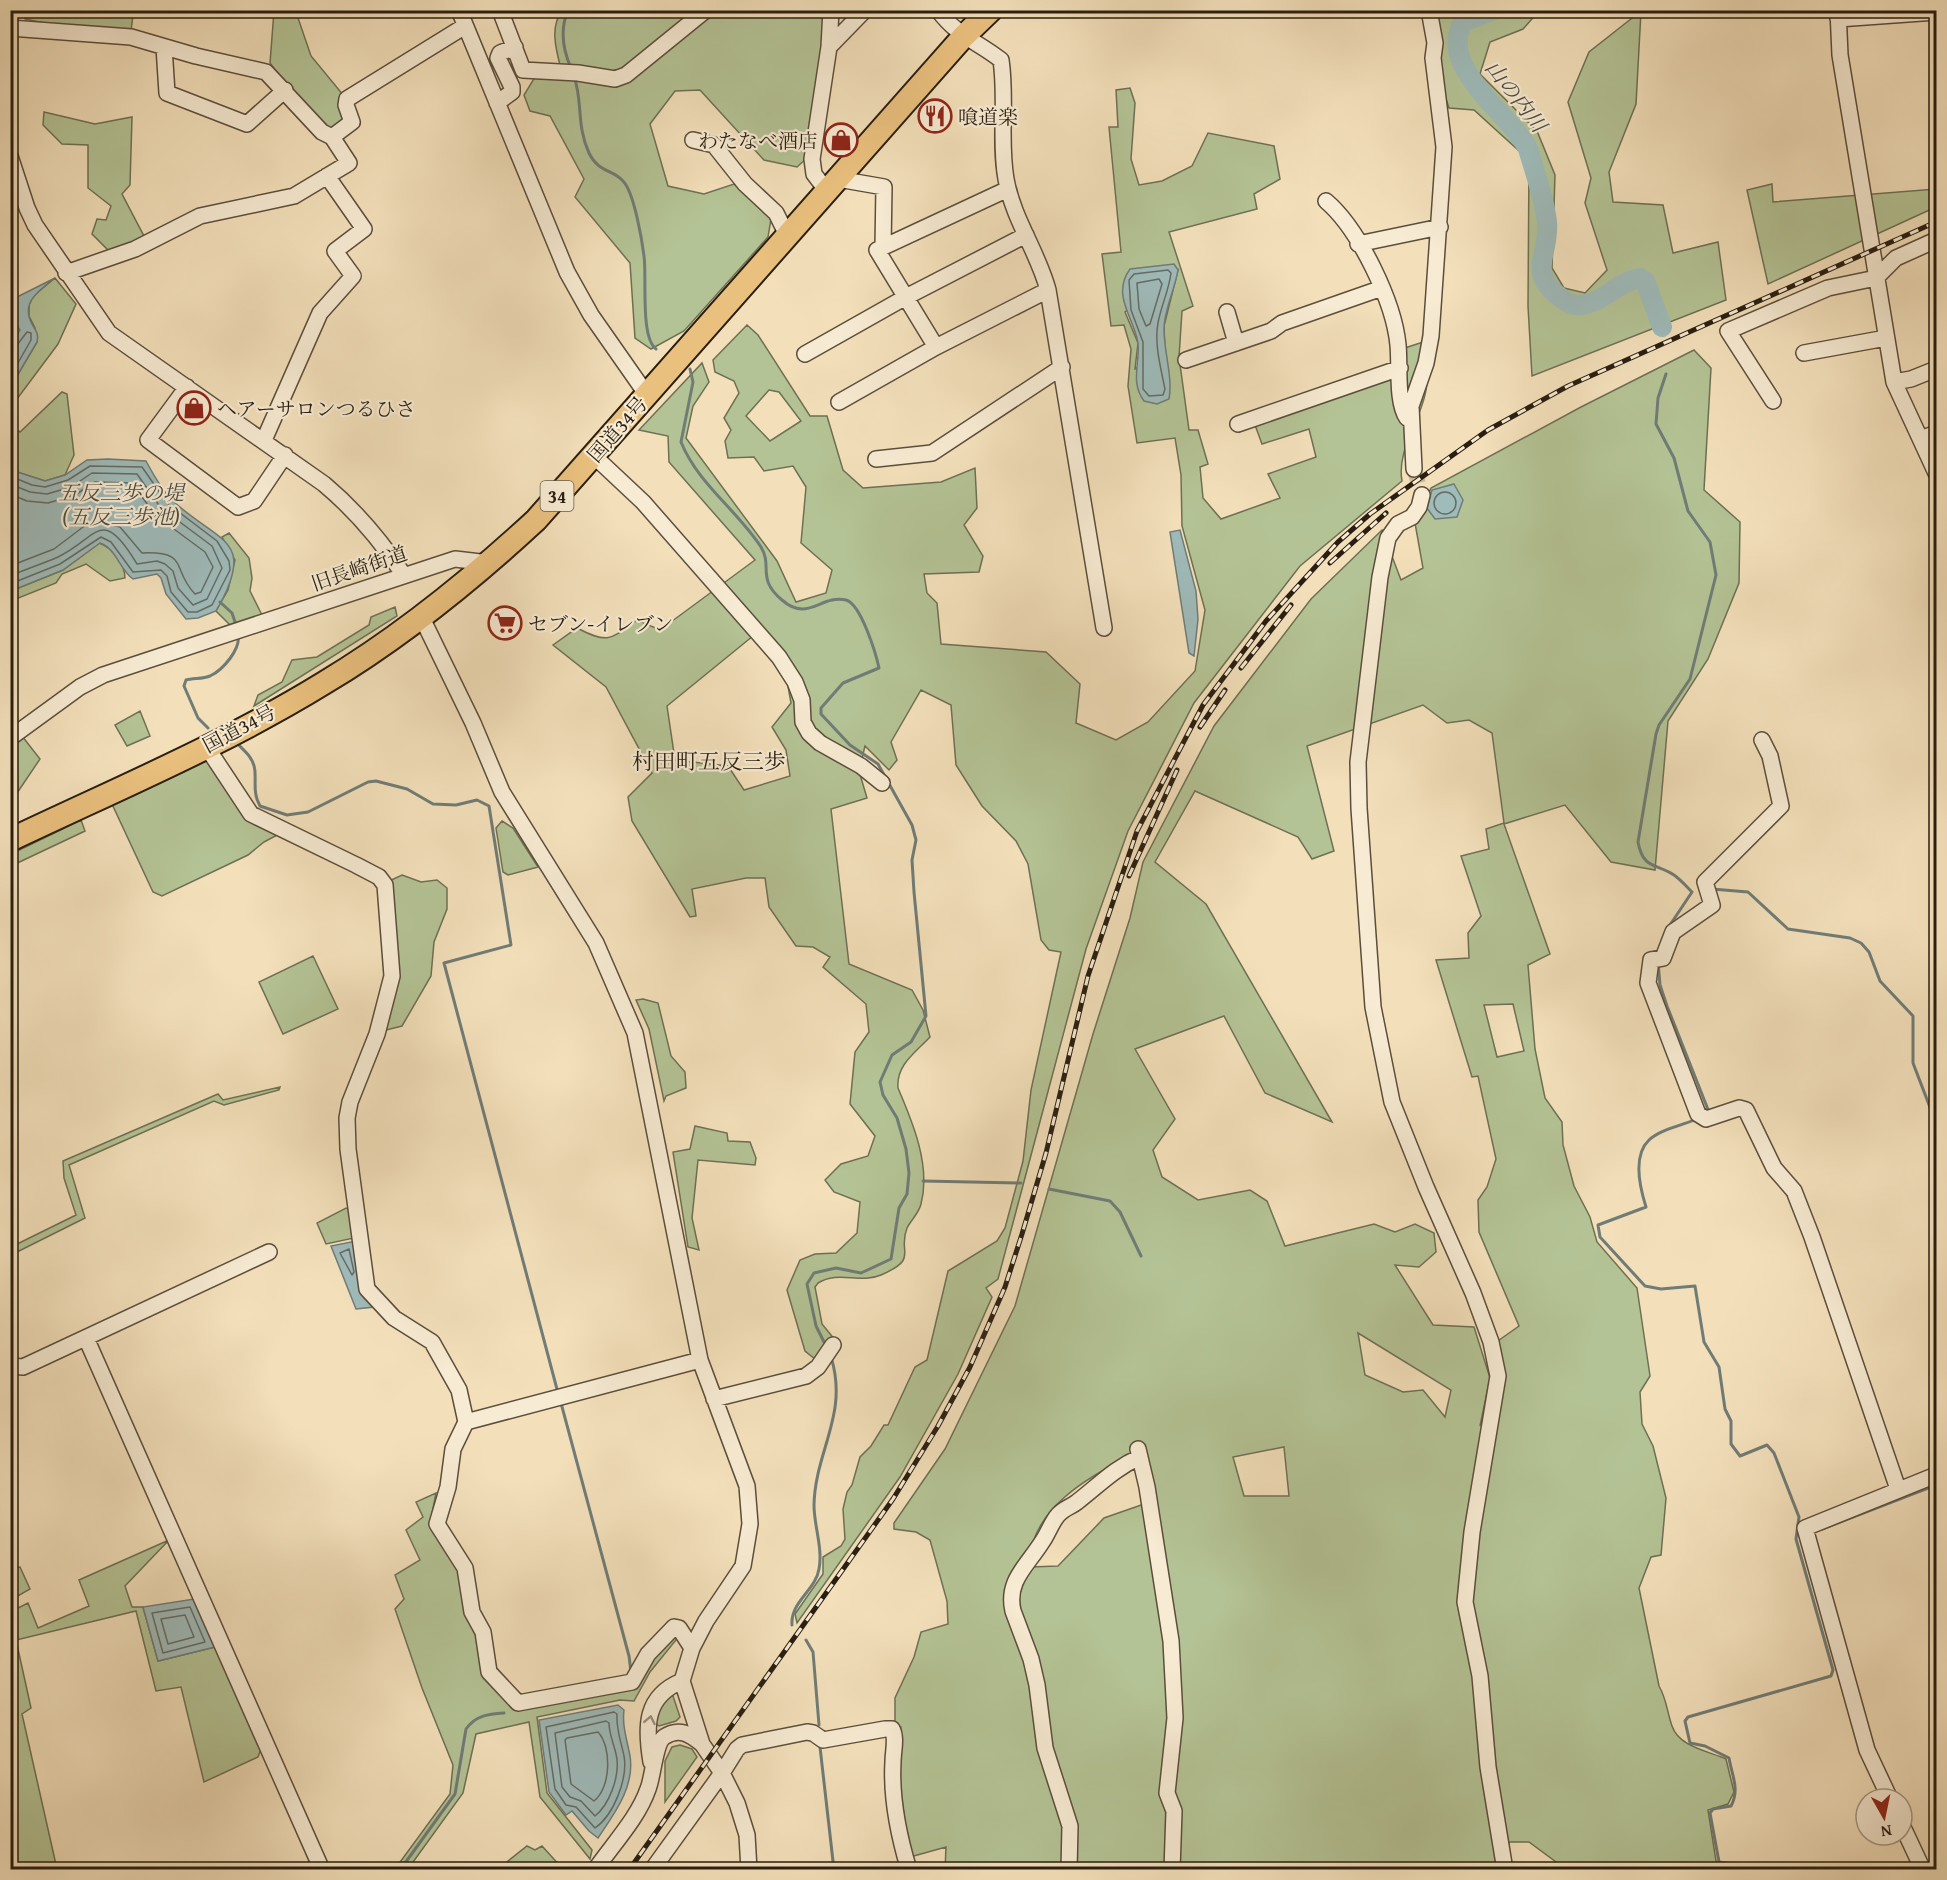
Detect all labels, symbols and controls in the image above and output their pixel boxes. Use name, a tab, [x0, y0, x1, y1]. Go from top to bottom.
water label: 山の内川	[1478, 53, 1555, 140]
restaurant icon: 喰道楽	[917, 98, 953, 134]
place label: 喰道楽	[958, 102, 1018, 131]
shop icon: わたなべ酒店	[823, 122, 859, 158]
place label: わたなべ酒店	[698, 126, 818, 155]
shop icon: ヘアーサロンつるひさ	[176, 390, 212, 426]
street label: 国道34号	[580, 390, 654, 468]
place label: ヘアーサロンつるひさ	[217, 394, 416, 423]
water label: 五反三歩の堤 (五反三歩池)	[58, 477, 187, 532]
road number: 34	[540, 481, 574, 511]
street label: 旧長崎街道	[307, 538, 411, 598]
supermarket icon: セブン-イレブン	[487, 605, 523, 641]
place label: セブン-イレブン	[528, 609, 673, 638]
street label: 国道34号	[197, 697, 281, 759]
district label: 村田町五反三歩	[632, 745, 786, 777]
one-way arrow	[643, 1715, 656, 1725]
north arrow	[1854, 1787, 1914, 1847]
text: N	[1879, 1819, 1894, 1845]

